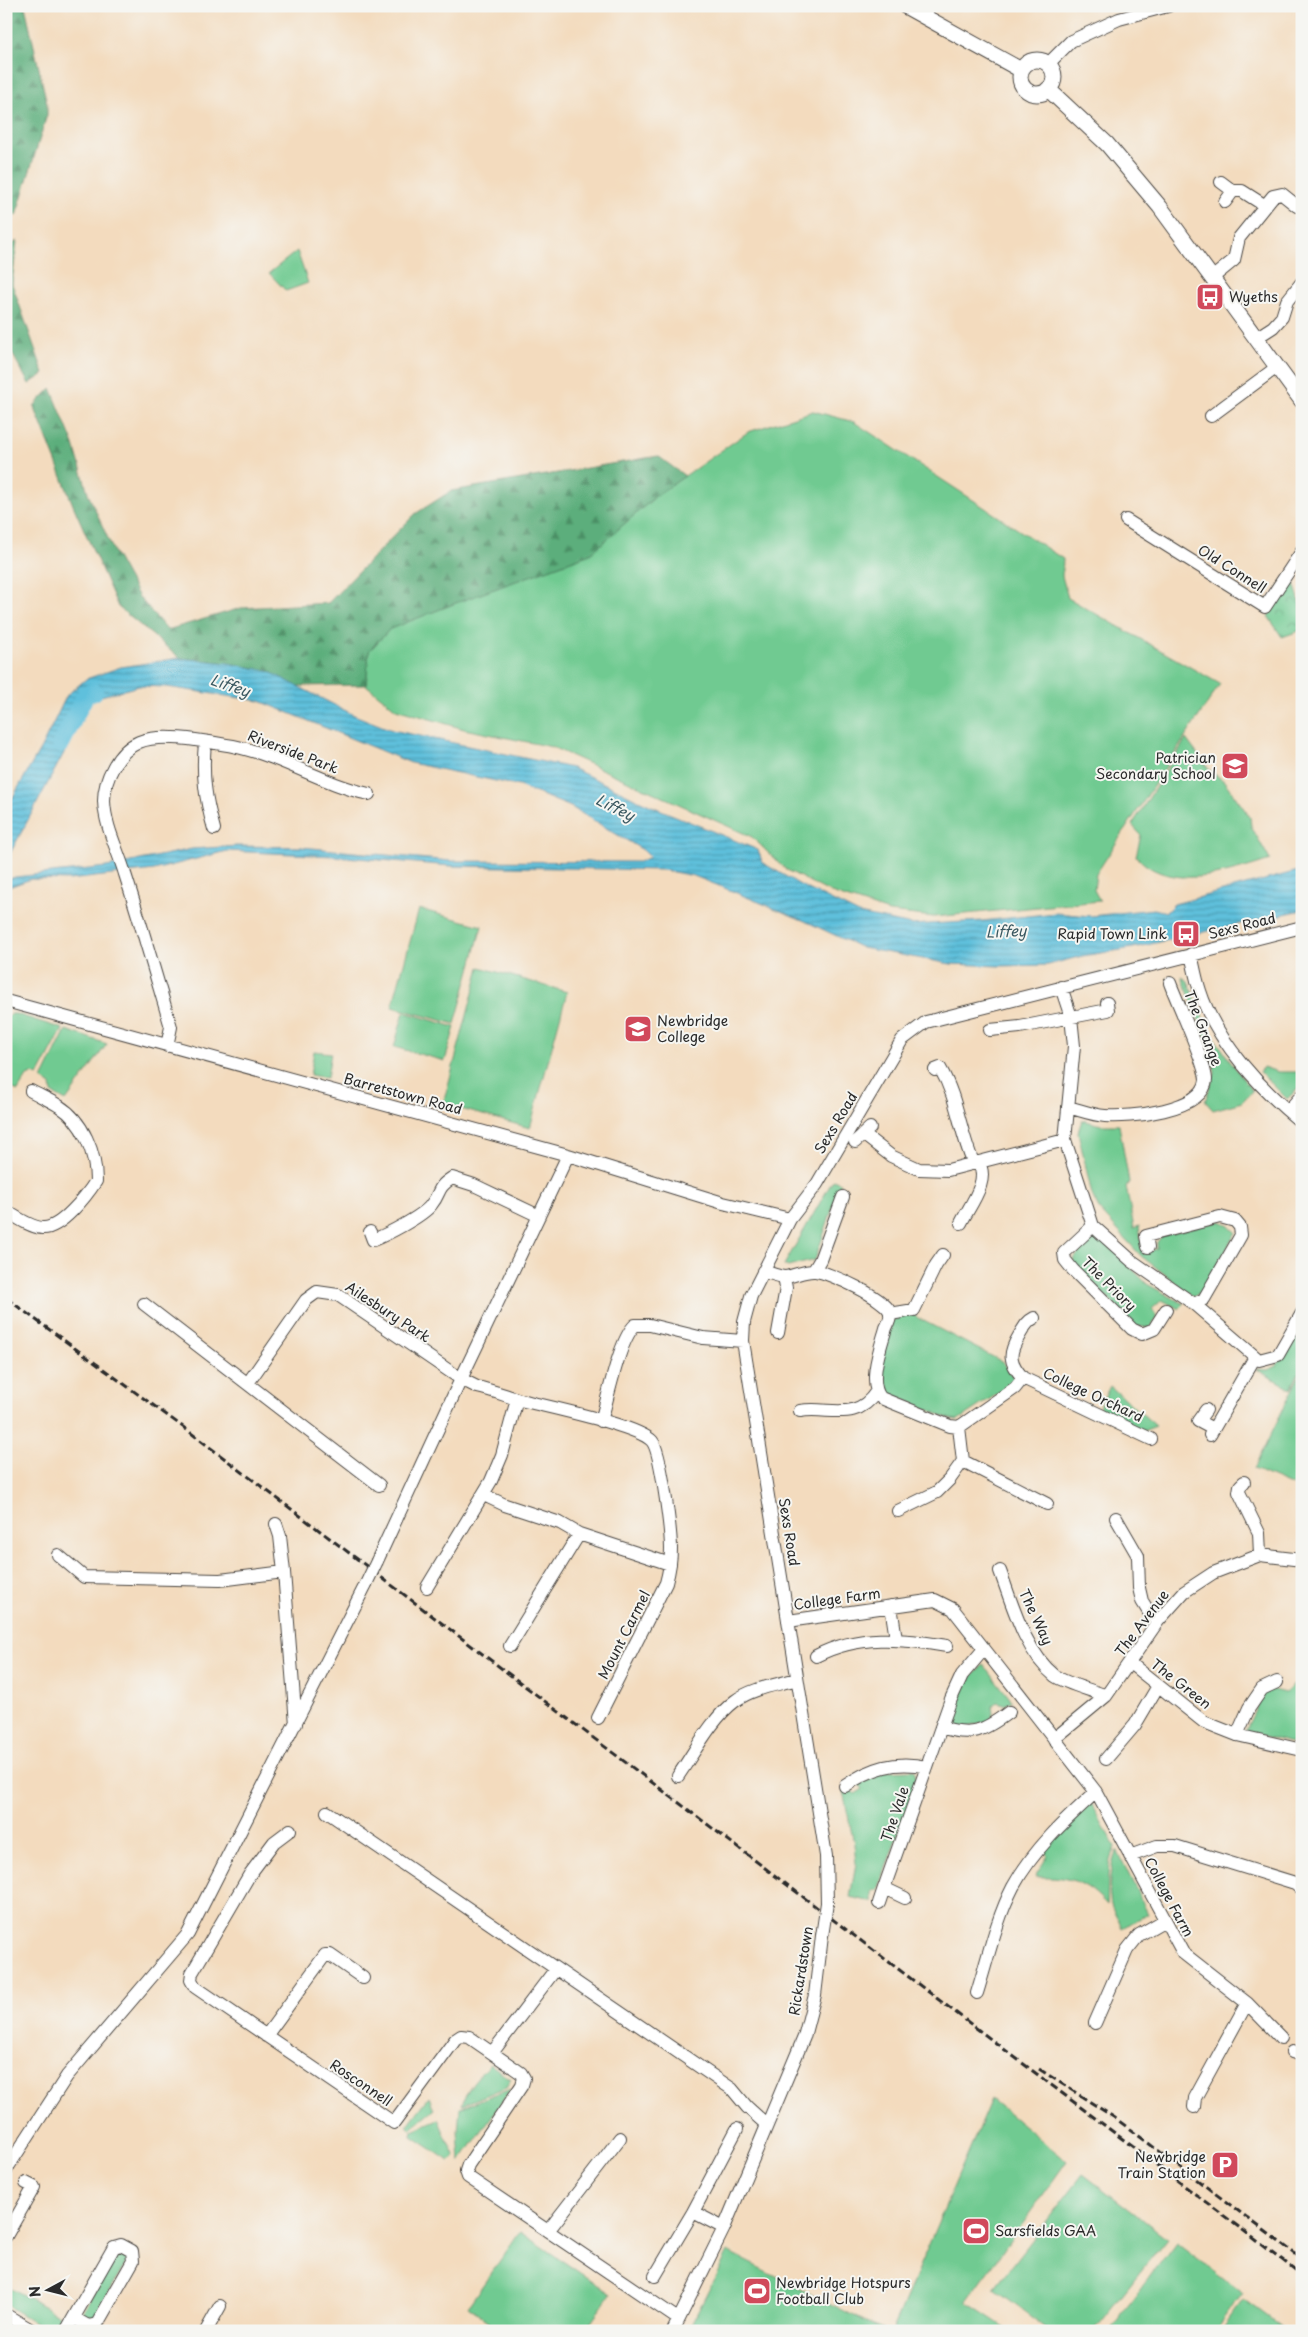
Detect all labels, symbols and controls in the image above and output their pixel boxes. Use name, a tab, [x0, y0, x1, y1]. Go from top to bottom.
bus stop icon: Wyeths	[1195, 282, 1225, 312]
place label: Wyeths	[1229, 286, 1278, 307]
street label: Old Connell	[1194, 539, 1271, 598]
water label: Liffey	[208, 667, 255, 703]
street label: Riverside Park	[245, 725, 342, 779]
place label: Patrician Secondary School	[1096, 747, 1216, 784]
school or university icon: Patrician Secondary School	[1220, 751, 1250, 781]
water label: Liffey	[592, 787, 640, 827]
street label: Sexs Road	[1206, 907, 1278, 944]
water label: Liffey	[985, 918, 1028, 943]
bus stop icon: Rapid Town Link	[1171, 919, 1201, 949]
place label: Rapid Town Link	[1057, 923, 1167, 944]
street label: The Grange	[1179, 987, 1228, 1069]
place label: Newbridge College	[657, 1010, 728, 1047]
school or university icon: Newbridge College	[623, 1014, 653, 1044]
street label: Barretstown Road	[342, 1068, 465, 1119]
street label: Sexs Road	[809, 1088, 862, 1158]
street label: The Priory	[1077, 1252, 1141, 1316]
street label: Ailesbury Park	[342, 1276, 435, 1347]
street label: College Orchard	[1040, 1362, 1147, 1427]
street label: Sexs Road	[774, 1496, 805, 1568]
street label: College Farm	[792, 1582, 882, 1615]
street label: The Way	[1014, 1585, 1059, 1648]
street label: The Avenue	[1110, 1585, 1174, 1660]
street label: Mount Carmel	[592, 1587, 655, 1683]
street label: The Green	[1147, 1653, 1216, 1714]
street label: The Vale	[875, 1783, 914, 1844]
street label: College Farm	[1140, 1853, 1199, 1940]
street label: Rickardstown	[783, 1925, 818, 2017]
street label: Rosconnell	[326, 2054, 397, 2111]
place label: Newbridge Train Station	[1117, 2146, 1206, 2183]
parking icon: Newbridge Train Station	[1210, 2150, 1240, 2180]
sports icon: Sarsfields GAA	[961, 2216, 991, 2246]
place label: Sarsfields GAA	[995, 2220, 1096, 2241]
north arrow	[22, 2264, 72, 2314]
place label: Newbridge Hotspurs Football Club	[776, 2272, 911, 2309]
sports icon: Newbridge Hotspurs Football Club	[742, 2276, 772, 2306]
text: N	[24, 2285, 46, 2298]

